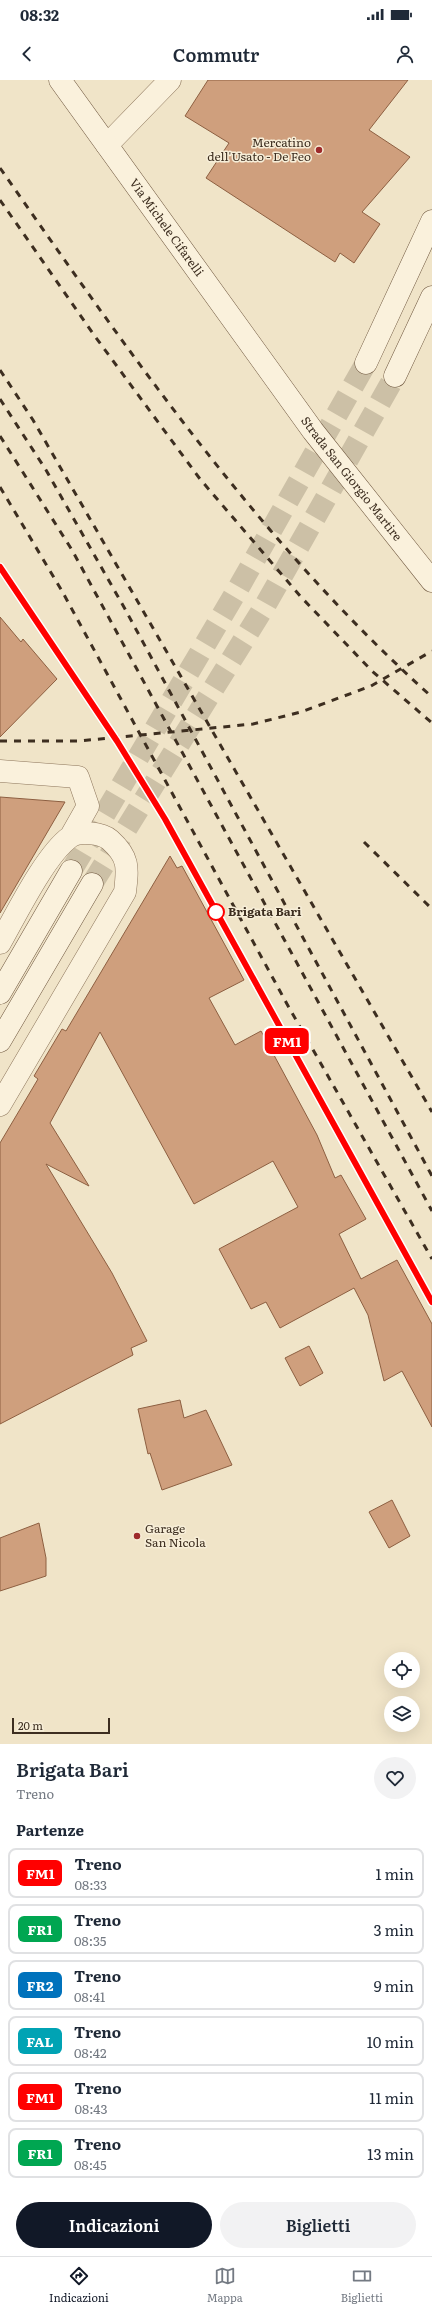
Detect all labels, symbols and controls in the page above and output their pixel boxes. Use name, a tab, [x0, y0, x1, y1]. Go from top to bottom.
text: 08:32	[20, 3, 59, 26]
text: Commutr	[173, 41, 259, 68]
icon: back	[16, 43, 38, 65]
icon: person	[394, 43, 416, 65]
place label: Mercatino dell'Usato - De Feo	[207, 133, 311, 165]
marker: Mercatino dell'Usato - De Feo	[314, 145, 324, 155]
street label: Via Michele Cifarelli	[126, 174, 209, 280]
street label: Strada San Giorgio Martire	[297, 412, 407, 544]
place label: Brigata Bari	[228, 902, 302, 920]
marker: Brigata Bari	[207, 903, 225, 921]
line badge: FM1	[264, 1028, 310, 1054]
text: FM1	[273, 1031, 301, 1051]
place label: Garage San Nicola	[145, 1519, 206, 1551]
marker: Garage San Nicola	[132, 1531, 142, 1541]
map controls	[384, 1652, 420, 1732]
button: locate	[384, 1652, 420, 1688]
button: layers	[384, 1696, 420, 1732]
scale bar	[12, 1716, 110, 1735]
text: 20 m	[18, 1717, 43, 1733]
text: Brigata Bari	[16, 1755, 129, 1783]
button: heart	[374, 1757, 416, 1799]
text: Treno	[16, 1784, 54, 1803]
text: Partenze	[16, 1818, 84, 1841]
text: Treno	[74, 1852, 122, 1875]
text: 1 min	[375, 1862, 414, 1885]
text: FM1	[26, 1863, 54, 1883]
text: 08:33	[74, 1875, 107, 1894]
text: Treno	[74, 1908, 121, 1931]
text: 3 min	[373, 1918, 414, 1941]
text: FR1	[27, 1919, 53, 1939]
text: 08:35	[74, 1931, 106, 1950]
text: Treno	[74, 1964, 121, 1987]
text: 9 min	[374, 1974, 414, 1997]
text: FR2	[27, 1975, 53, 1995]
text: 08:41	[74, 1987, 105, 2006]
text: Treno	[74, 2020, 121, 2043]
text: 10 min	[367, 2030, 414, 2053]
text: FAL	[26, 2031, 54, 2051]
text: 08:42	[74, 2043, 107, 2062]
text: Treno	[74, 2076, 122, 2099]
text: 11 min	[369, 2086, 414, 2109]
text: FM1	[26, 2087, 54, 2107]
text: 08:43	[74, 2099, 107, 2118]
text: Treno	[74, 2132, 121, 2155]
text: 13 min	[367, 2142, 414, 2165]
text: FR1	[27, 2143, 53, 2163]
text: 08:45	[74, 2155, 107, 2174]
button: Indicazioni	[16, 2202, 212, 2248]
button: Biglietti	[220, 2202, 416, 2248]
tab: Indicazioni	[49, 2265, 109, 2305]
tab: Mappa	[207, 2265, 243, 2305]
tab: Biglietti	[341, 2265, 383, 2305]

